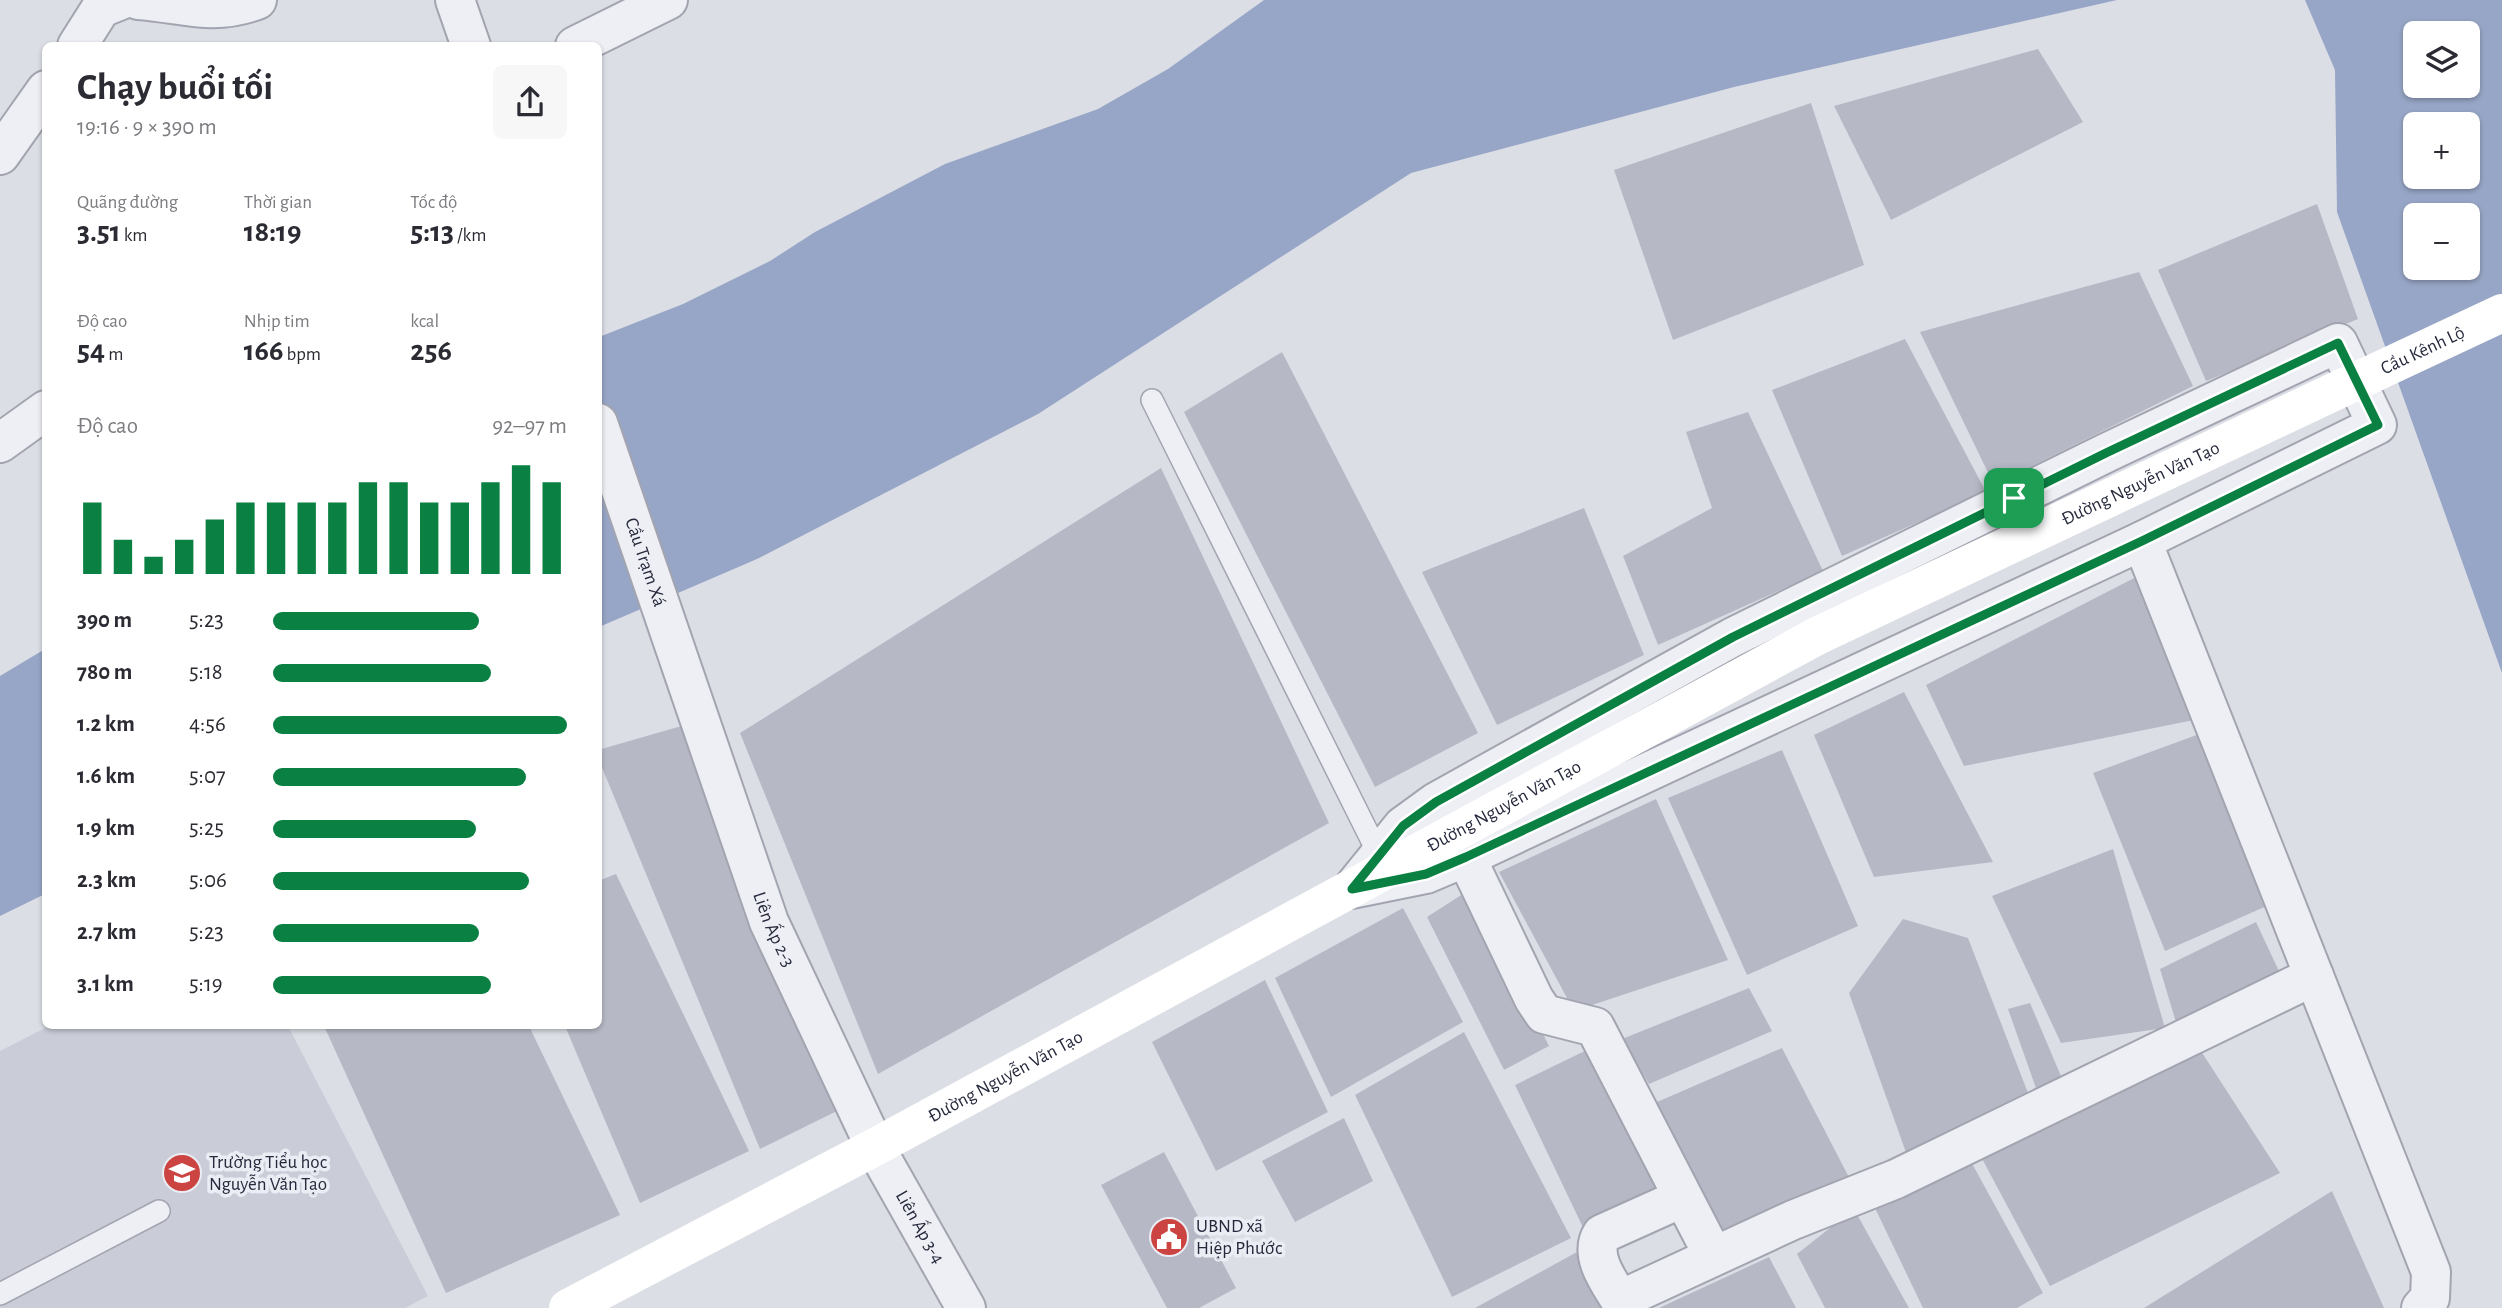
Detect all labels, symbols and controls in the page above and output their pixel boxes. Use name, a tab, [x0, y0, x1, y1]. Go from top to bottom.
map controls	[2403, 21, 2480, 280]
button: layers	[2403, 21, 2480, 98]
button: share	[493, 65, 567, 139]
text: Chạy buổi tối	[77, 69, 273, 107]
button: +	[2403, 112, 2480, 189]
text: 19:16 · 9 × 390 m	[77, 116, 217, 139]
text: Quãng đường	[77, 193, 178, 212]
text: Thời gian	[244, 193, 312, 212]
text: Tốc độ	[410, 193, 457, 212]
button: −	[2403, 203, 2480, 280]
text: 3.51	[77, 217, 121, 247]
text: 18:19	[244, 217, 301, 247]
text: 5:13	[410, 217, 454, 247]
text: km	[121, 226, 148, 245]
text: /km	[454, 226, 486, 245]
text: Độ cao	[77, 312, 127, 331]
text: Nhịp tim	[244, 312, 310, 331]
text: kcal	[410, 312, 439, 331]
street label: Cầu Kênh Lộ	[2378, 323, 2467, 378]
text: 54	[77, 336, 105, 366]
text: 166	[244, 336, 283, 366]
text: 256	[410, 336, 452, 366]
text: m	[105, 345, 123, 364]
text: bpm	[283, 345, 321, 364]
text: Độ cao	[77, 415, 138, 438]
text: 92–97 m	[492, 415, 567, 438]
street label: Đường Nguyễn Văn Tạo	[2058, 438, 2223, 529]
pin	[1984, 468, 2044, 528]
icon: arrive	[1995, 479, 2033, 517]
street label: Cầu Trạm Xá	[622, 515, 670, 609]
text: 390 m	[77, 609, 132, 632]
text: 5:23	[189, 609, 224, 632]
text: 780 m	[77, 661, 132, 684]
text: 5:18	[189, 661, 223, 684]
text: 1.2 km	[77, 713, 135, 736]
text: 4:56	[189, 713, 226, 736]
street label: Đường Nguyễn Văn Tạo	[1423, 756, 1584, 855]
text: 1.6 km	[77, 765, 135, 788]
text: 5:07	[189, 765, 226, 788]
text: 1.9 km	[77, 817, 135, 840]
text: 5:25	[189, 817, 224, 840]
text: 2.3 km	[77, 869, 136, 892]
text: 5:06	[189, 869, 227, 892]
street label: Liên Ấp 2-3	[750, 889, 798, 970]
text: 2.7 km	[77, 921, 136, 944]
text: 5:23	[189, 921, 224, 944]
text: 3.1 km	[77, 973, 134, 996]
text: 5:19	[189, 973, 223, 996]
street label: Đường Nguyễn Văn Tạo	[925, 1027, 1086, 1126]
school or university icon: Trường Tiểu học Nguyễn Văn Tạo	[161, 1152, 203, 1194]
place label: Trường Tiểu học Nguyễn Văn Tạo	[209, 1152, 327, 1194]
street label: Liên Ấp 3-4	[892, 1187, 948, 1267]
public building icon: UBND xã Hiệp Phước	[1148, 1216, 1190, 1258]
place label: UBND xã Hiệp Phước	[1196, 1217, 1282, 1258]

